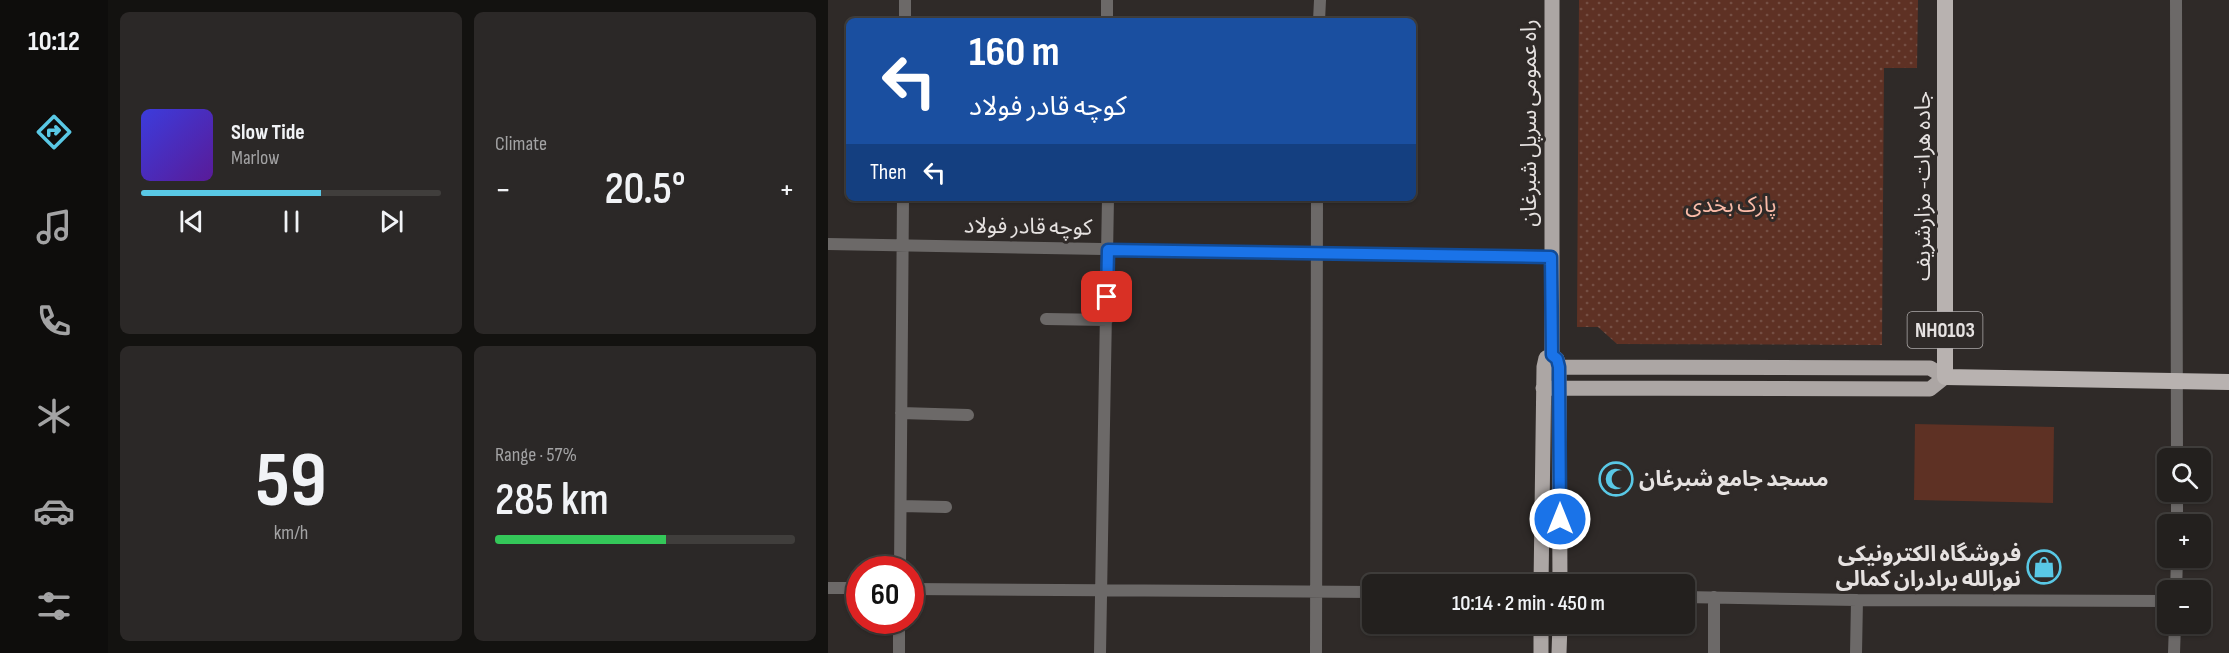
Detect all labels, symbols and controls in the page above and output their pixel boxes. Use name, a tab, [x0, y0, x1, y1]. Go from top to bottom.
street label: راه عمومی سرپل شبرغان	[1516, 19, 1543, 227]
text: 10:12	[28, 26, 80, 58]
text: 160 m	[969, 27, 1060, 78]
icon: left	[870, 42, 948, 120]
text: کوچه قادر فولاد	[969, 91, 1127, 123]
street label: جاده هرات- مزارشریف	[1910, 91, 1937, 281]
icon: directions	[33, 111, 75, 153]
text: Slow Tide	[231, 119, 305, 146]
text: Climate	[495, 132, 547, 156]
text: Marlow	[231, 146, 279, 170]
icon: left	[918, 156, 951, 189]
text: Then	[870, 159, 906, 186]
text: 20.5°	[604, 162, 686, 217]
text: −	[495, 170, 511, 210]
text: +	[779, 170, 795, 210]
park label: پارک بخدی	[1685, 192, 1777, 219]
icon: previous	[175, 205, 208, 238]
icon: pause	[275, 205, 308, 238]
icon: next	[375, 205, 408, 238]
icon: music	[33, 206, 75, 248]
street label: کوچه قادر فولاد	[964, 212, 1093, 242]
pin	[1081, 271, 1132, 322]
icon: arrive	[1090, 280, 1123, 313]
icon: phone	[33, 300, 75, 342]
road number: NH0103	[1908, 312, 1982, 348]
icon: climate	[33, 395, 75, 437]
text: 59	[255, 435, 327, 528]
text: Range · 57%	[495, 443, 577, 467]
map controls	[2157, 448, 2211, 634]
button: search	[2157, 448, 2211, 502]
mosque icon: مسجد جامع شبرغان	[1598, 461, 1634, 497]
place label: مسجد جامع شبرغان	[1639, 466, 1828, 495]
text: 285 km	[495, 473, 609, 528]
position arrow	[1528, 487, 1592, 551]
icon: car	[33, 490, 75, 532]
button: +	[2157, 514, 2211, 568]
text: km/h	[274, 521, 308, 545]
place label: فروشگاه الکترونیکی نورالله برادران کمالی	[1836, 541, 2021, 593]
shop icon: فروشگاه الکترونیکی نورالله برادران کمالی	[2026, 549, 2062, 585]
speed limit sign: 60	[846, 556, 924, 634]
button: −	[2157, 580, 2211, 634]
icon: filters	[33, 585, 75, 627]
text: 10:14 · 2 min · 450 m	[1452, 590, 1605, 617]

